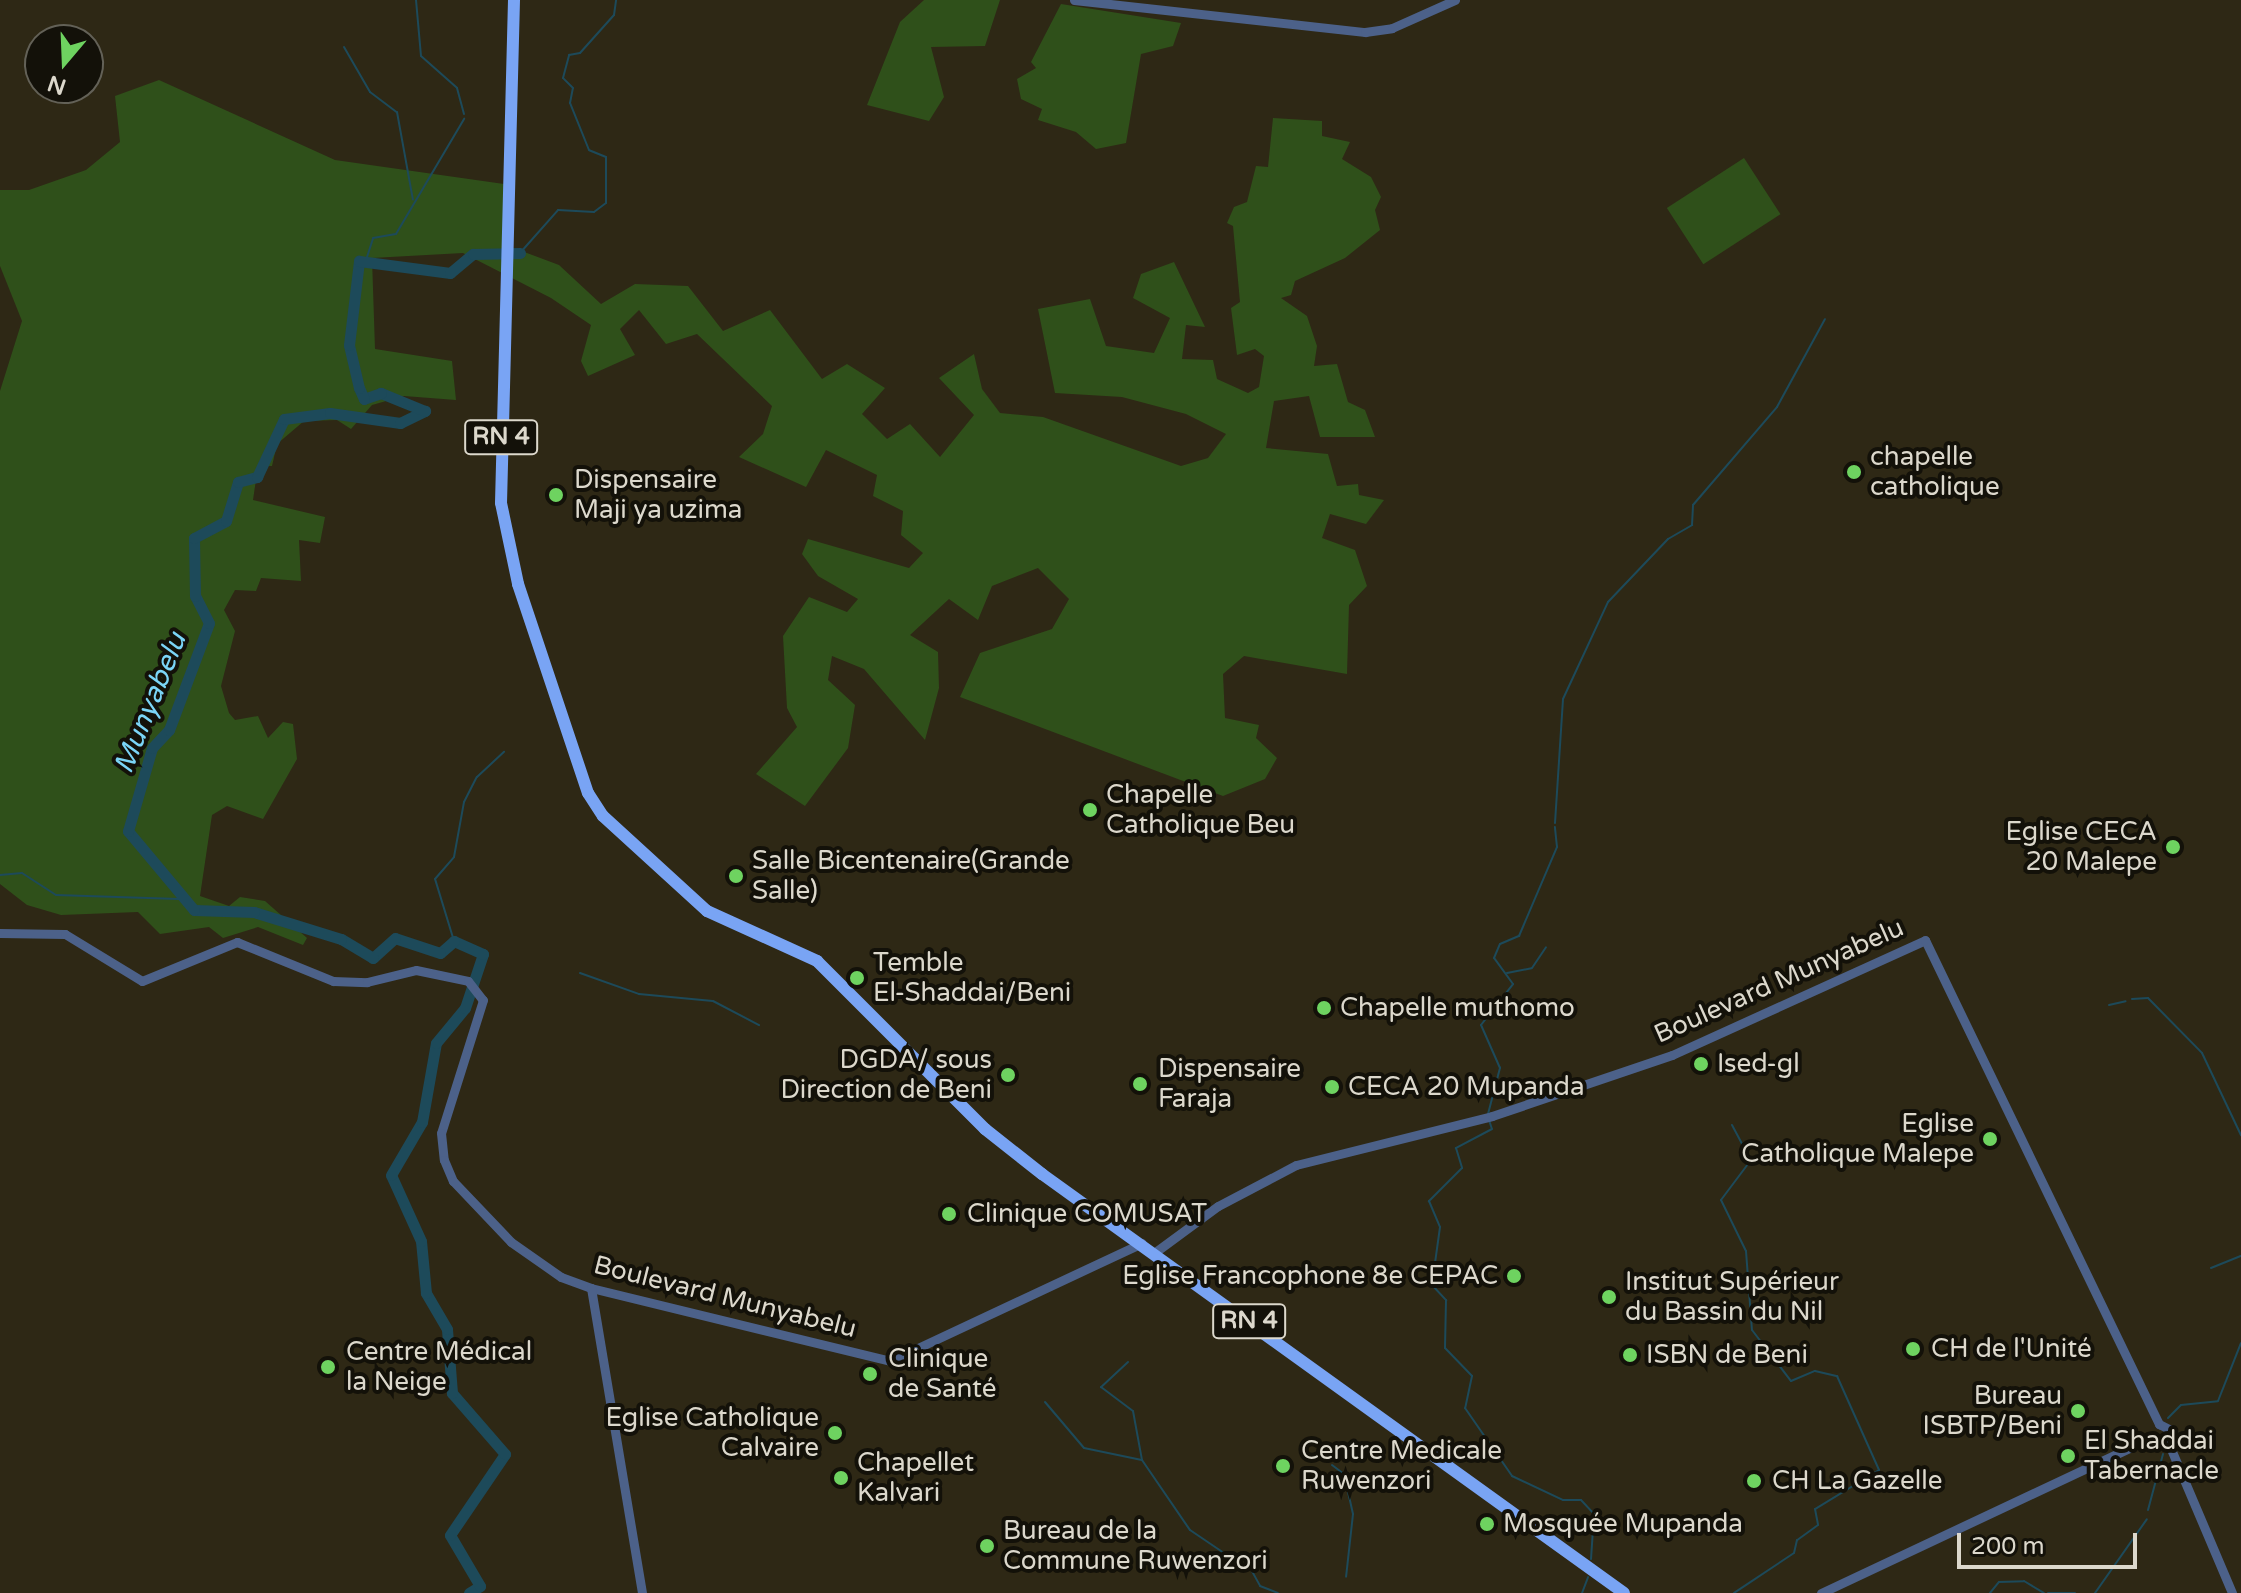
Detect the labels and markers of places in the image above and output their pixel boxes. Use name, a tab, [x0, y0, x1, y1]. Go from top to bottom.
place label: chapelle catholique	[1870, 441, 2000, 502]
marker: chapelle catholique	[1845, 463, 1863, 481]
place label: Dispensaire Maji ya uzima	[574, 464, 742, 526]
marker: Dispensaire Maji ya uzima	[545, 484, 567, 506]
place label: Chapelle Catholique Beu	[1106, 779, 1295, 840]
marker: Chapelle Catholique Beu	[1081, 801, 1099, 819]
place label: Eglise CECA 20 Malepe	[2006, 816, 2157, 878]
marker: Eglise CECA 20 Malepe	[2164, 838, 2182, 856]
place label: Salle Bicentenaire(Grande Salle)	[752, 845, 1070, 906]
marker: Salle Bicentenaire(Grande Salle)	[727, 867, 745, 885]
place label: Temble El-Shaddai/Beni	[873, 947, 1071, 1008]
marker: Temble El-Shaddai/Beni	[848, 969, 866, 987]
place label: Chapelle muthomo	[1340, 992, 1575, 1024]
marker: Chapelle muthomo	[1315, 999, 1333, 1017]
place label: DGDA/ sous Direction de Beni	[781, 1044, 992, 1106]
place label: Ised-gl	[1717, 1048, 1800, 1080]
place label: Dispensaire Faraja	[1158, 1053, 1301, 1114]
marker: Ised-gl	[1692, 1055, 1710, 1073]
marker: DGDA/ sous Direction de Beni	[999, 1066, 1017, 1084]
place label: CECA 20 Mupanda	[1348, 1071, 1585, 1103]
marker: Dispensaire Faraja	[1129, 1073, 1151, 1095]
marker: CECA 20 Mupanda	[1323, 1078, 1341, 1096]
place label: Eglise Catholique Malepe	[1741, 1108, 1974, 1170]
marker: Eglise Catholique Malepe	[1981, 1130, 1999, 1148]
place label: Clinique COMUSAT	[967, 1198, 1207, 1230]
marker: Clinique COMUSAT	[938, 1203, 960, 1225]
place label: Eglise Francophone 8e CEPAC	[1122, 1260, 1498, 1292]
place label: Institut Supérieur du Bassin du Nil	[1625, 1266, 1839, 1328]
marker: Eglise Francophone 8e CEPAC	[1505, 1267, 1523, 1285]
marker: Institut Supérieur du Bassin du Nil	[1600, 1288, 1618, 1306]
place label: CH de l'Unité	[1931, 1333, 2092, 1365]
place label: Centre Médical la Neige	[346, 1336, 532, 1398]
marker: CH de l'Unité	[1902, 1338, 1924, 1360]
place label: ISBN de Beni	[1646, 1339, 1808, 1371]
place label: Clinique de Santé	[888, 1343, 996, 1404]
marker: ISBN de Beni	[1621, 1346, 1639, 1364]
marker: Centre Médical la Neige	[317, 1356, 339, 1378]
marker: Clinique de Santé	[859, 1363, 881, 1385]
place label: Bureau ISBTP/Beni	[1923, 1380, 2062, 1442]
place label: Eglise Catholique Calvaire	[606, 1402, 819, 1464]
marker: Bureau ISBTP/Beni	[2069, 1402, 2087, 1420]
marker: Eglise Catholique Calvaire	[826, 1424, 844, 1442]
place label: El Shaddai Tabernacle	[2084, 1425, 2219, 1486]
place label: Centre Medicale Ruwenzori	[1301, 1435, 1502, 1496]
place label: Chapellet Kalvari	[857, 1447, 974, 1508]
marker: El Shaddai Tabernacle	[2059, 1447, 2077, 1465]
marker: Centre Medicale Ruwenzori	[1272, 1455, 1294, 1477]
place label: CH La Gazelle	[1772, 1465, 1942, 1497]
marker: Chapellet Kalvari	[832, 1469, 850, 1487]
marker: CH La Gazelle	[1743, 1470, 1765, 1492]
place label: Mosquée Mupanda	[1503, 1508, 1743, 1540]
place label: Bureau de la Commune Ruwenzori	[1003, 1515, 1268, 1576]
marker: Mosquée Mupanda	[1478, 1515, 1496, 1533]
marker: Bureau de la Commune Ruwenzori	[978, 1537, 996, 1555]

